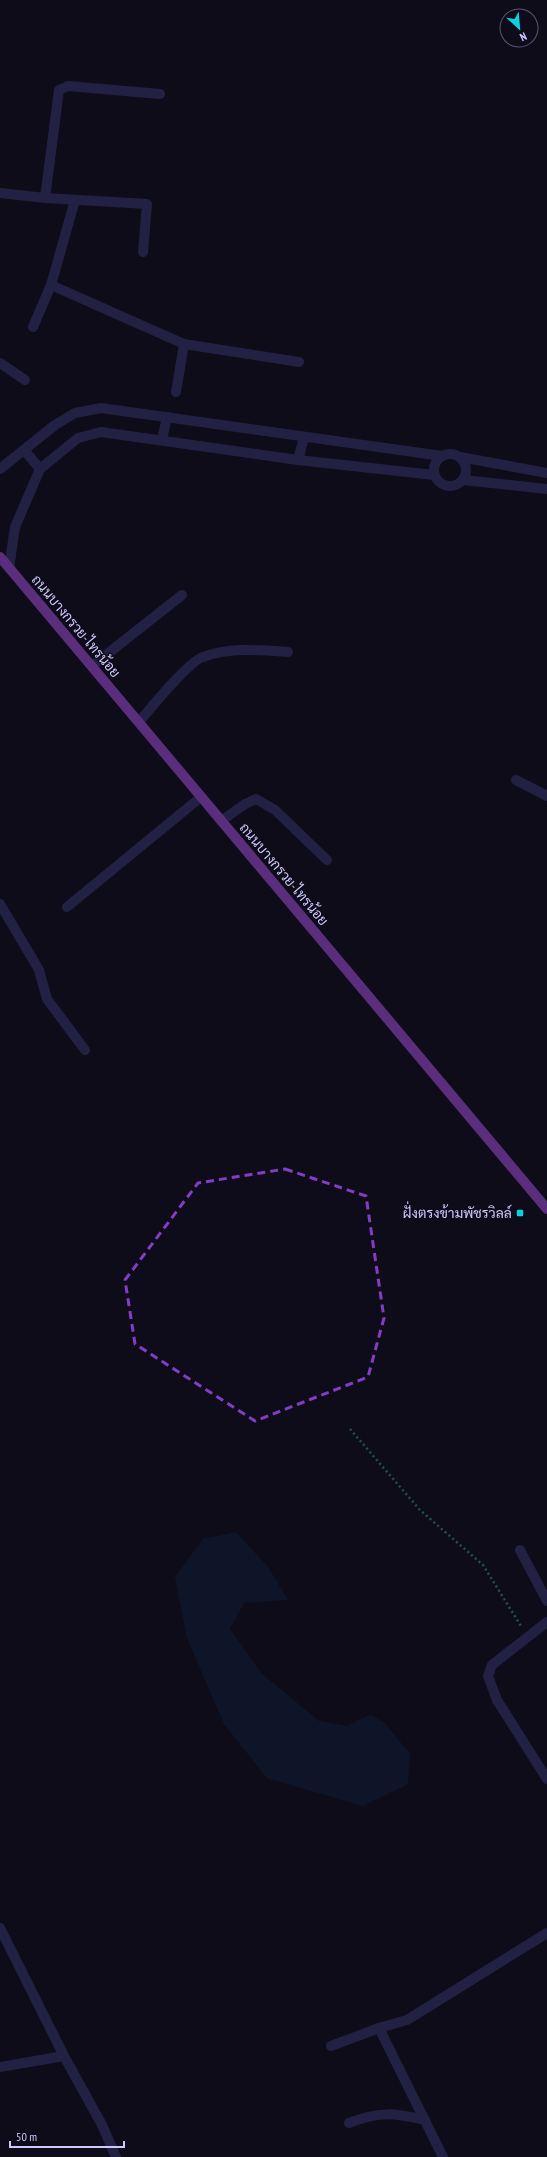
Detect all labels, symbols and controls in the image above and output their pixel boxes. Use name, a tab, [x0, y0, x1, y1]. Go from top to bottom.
north arrow	[499, 8, 539, 48]
text: N	[518, 29, 529, 45]
street label: ถนนบางกรวย-ไทรน้อย	[28, 571, 124, 681]
street label: ถนนบางกรวย-ไทรน้อย	[236, 819, 332, 929]
place label: ฝั่งตรงข้ามพัชรวิลล์	[403, 1201, 512, 1222]
marker: ฝั่งตรงข้ามพัชรวิลล์	[515, 1208, 525, 1218]
scale bar	[10, 2123, 124, 2149]
text: 50 m	[16, 2129, 37, 2144]

